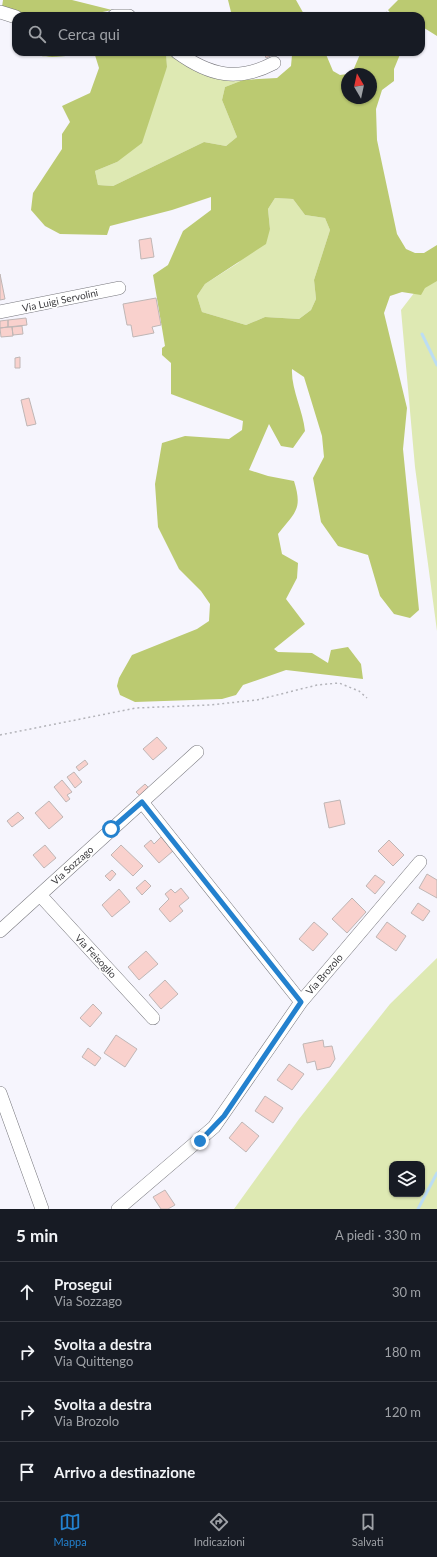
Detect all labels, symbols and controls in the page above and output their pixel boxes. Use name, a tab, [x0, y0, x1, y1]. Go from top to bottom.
search box	[12, 12, 425, 56]
icon: search	[26, 23, 48, 45]
text: Cerca qui	[58, 25, 120, 43]
north arrow	[341, 68, 377, 104]
street label: Via Luigi Servolini	[21, 286, 99, 314]
route start	[102, 820, 120, 838]
street label: Via Sozzago	[48, 843, 96, 887]
street label: Via Feisoglio	[73, 932, 119, 981]
street label: Via Brozolo	[303, 951, 345, 997]
route end	[191, 1132, 209, 1150]
map controls	[389, 1161, 425, 1197]
button: layers	[389, 1161, 425, 1197]
text: 5 min	[16, 1225, 58, 1246]
text: A piedi · 330 m	[335, 1227, 421, 1243]
text: Prosegui	[54, 1275, 112, 1293]
icon: ahead	[16, 1281, 38, 1303]
text: 30 m	[392, 1284, 421, 1300]
text: Via Sozzago	[54, 1293, 122, 1309]
text: Svolta a destra	[54, 1335, 152, 1353]
icon: right	[16, 1341, 38, 1363]
text: 180 m	[384, 1344, 421, 1360]
text: Via Quittengo	[54, 1353, 133, 1369]
text: Svolta a destra	[54, 1395, 152, 1413]
icon: right	[16, 1401, 38, 1423]
text: 120 m	[384, 1404, 421, 1420]
text: Via Brozolo	[54, 1413, 119, 1429]
icon: arrive	[16, 1461, 38, 1483]
text: Arrivo a destinazione	[54, 1463, 195, 1481]
tab: Mappa	[53, 1511, 87, 1548]
tab: Indicazioni	[194, 1511, 245, 1548]
tab: Salvati	[352, 1511, 384, 1548]

